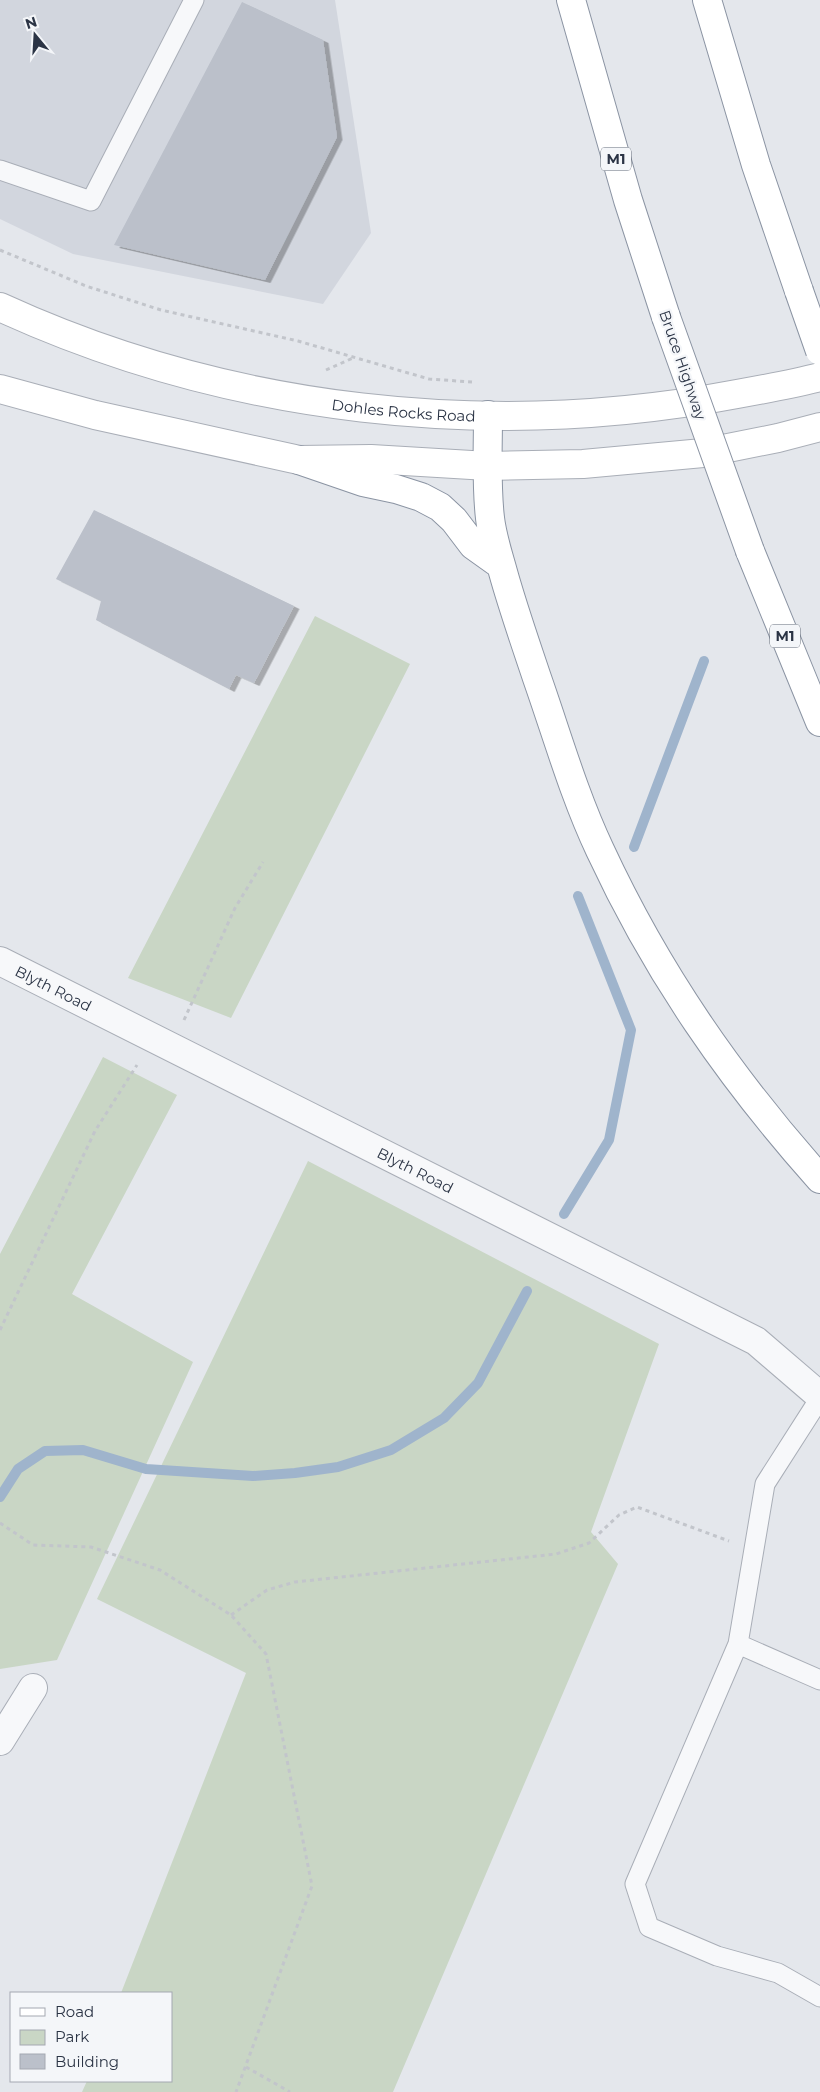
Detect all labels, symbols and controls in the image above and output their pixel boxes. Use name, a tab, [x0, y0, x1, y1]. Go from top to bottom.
north arrow	[10, 10, 60, 60]
text: N	[23, 12, 39, 33]
road number: M1	[601, 148, 631, 170]
street label: Bruce Highway	[655, 308, 711, 423]
street label: Dohles Rocks Road	[331, 394, 476, 425]
road number: M1	[770, 624, 800, 648]
street label: Blyth Road	[12, 961, 95, 1015]
street label: Blyth Road	[374, 1143, 457, 1197]
legend	[10, 1992, 172, 2082]
text: Road	[55, 2002, 94, 2021]
text: Park	[55, 2027, 89, 2046]
text: Building	[55, 2052, 119, 2071]

